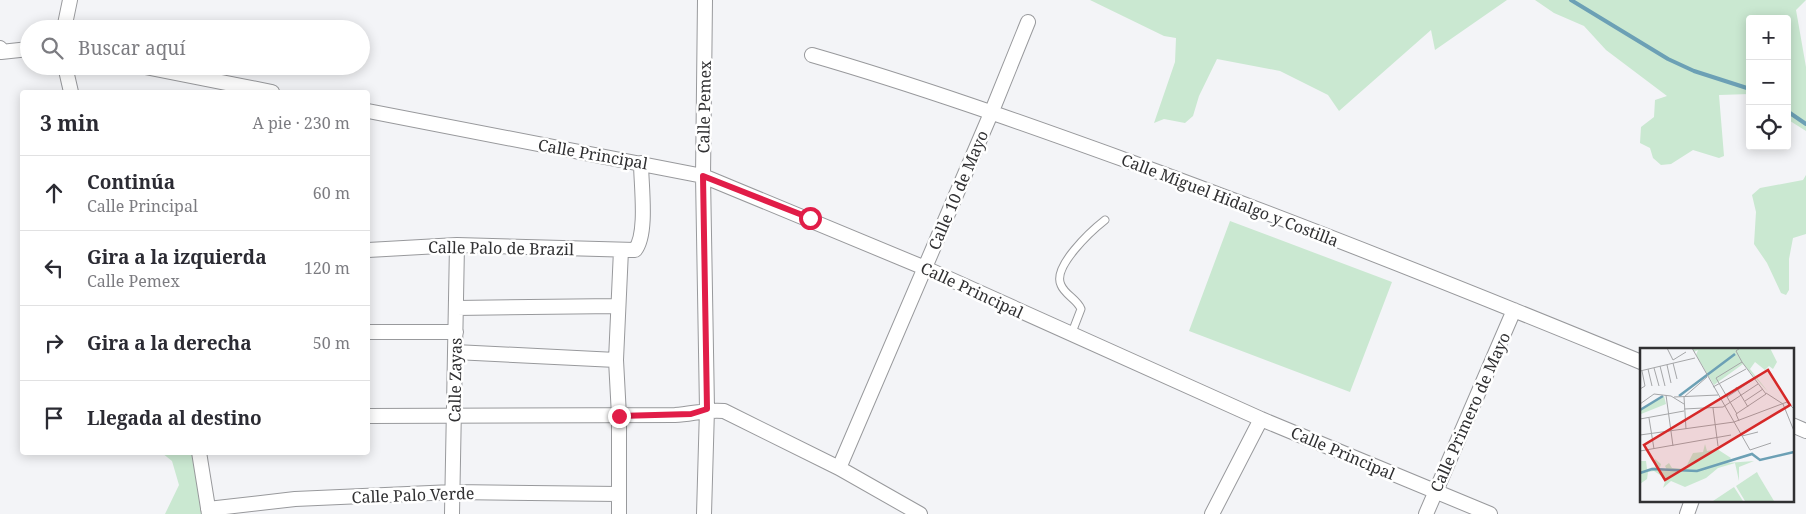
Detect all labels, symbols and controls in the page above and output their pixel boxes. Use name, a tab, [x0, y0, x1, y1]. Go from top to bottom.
map controls	[1746, 15, 1791, 150]
button: +	[1746, 15, 1791, 60]
search box	[20, 20, 370, 75]
icon: search	[38, 34, 66, 62]
text: Buscar aquí	[78, 35, 186, 61]
street label: Calle Pemex	[692, 60, 716, 153]
button: −	[1746, 60, 1791, 105]
button: locate	[1746, 105, 1791, 150]
text: 3 min	[40, 109, 99, 137]
text: A pie · 230 m	[253, 112, 350, 134]
street label: Calle 10 de Mayo	[923, 127, 993, 253]
street label: Calle Principal	[536, 134, 650, 174]
street label: Calle Miguel Hidalgo y Costilla	[1118, 148, 1342, 252]
text: Continúa	[87, 169, 175, 195]
icon: ahead	[40, 179, 68, 207]
text: 60 m	[313, 182, 350, 204]
text: Calle Principal	[87, 195, 198, 217]
route start	[799, 207, 822, 230]
street label: Calle Palo de Brazil	[428, 236, 574, 260]
text: Gira a la izquierda	[87, 244, 267, 270]
icon: left	[40, 254, 68, 282]
text: 120 m	[304, 257, 350, 279]
street label: Calle Principal	[917, 257, 1027, 323]
text: Calle Pemex	[87, 270, 180, 292]
icon: right	[40, 329, 68, 357]
street label: Calle Primero de Mayo	[1425, 329, 1515, 495]
text: Gira a la derecha	[87, 330, 252, 356]
text: 50 m	[313, 332, 350, 354]
street label: Calle Zayas	[443, 337, 467, 423]
inset map	[1640, 348, 1794, 502]
icon: arrive	[40, 404, 68, 432]
text: Llegada al destino	[87, 405, 262, 431]
route end	[608, 405, 631, 428]
street label: Calle Principal	[1288, 421, 1398, 485]
street label: Calle Palo Verde	[351, 482, 475, 508]

